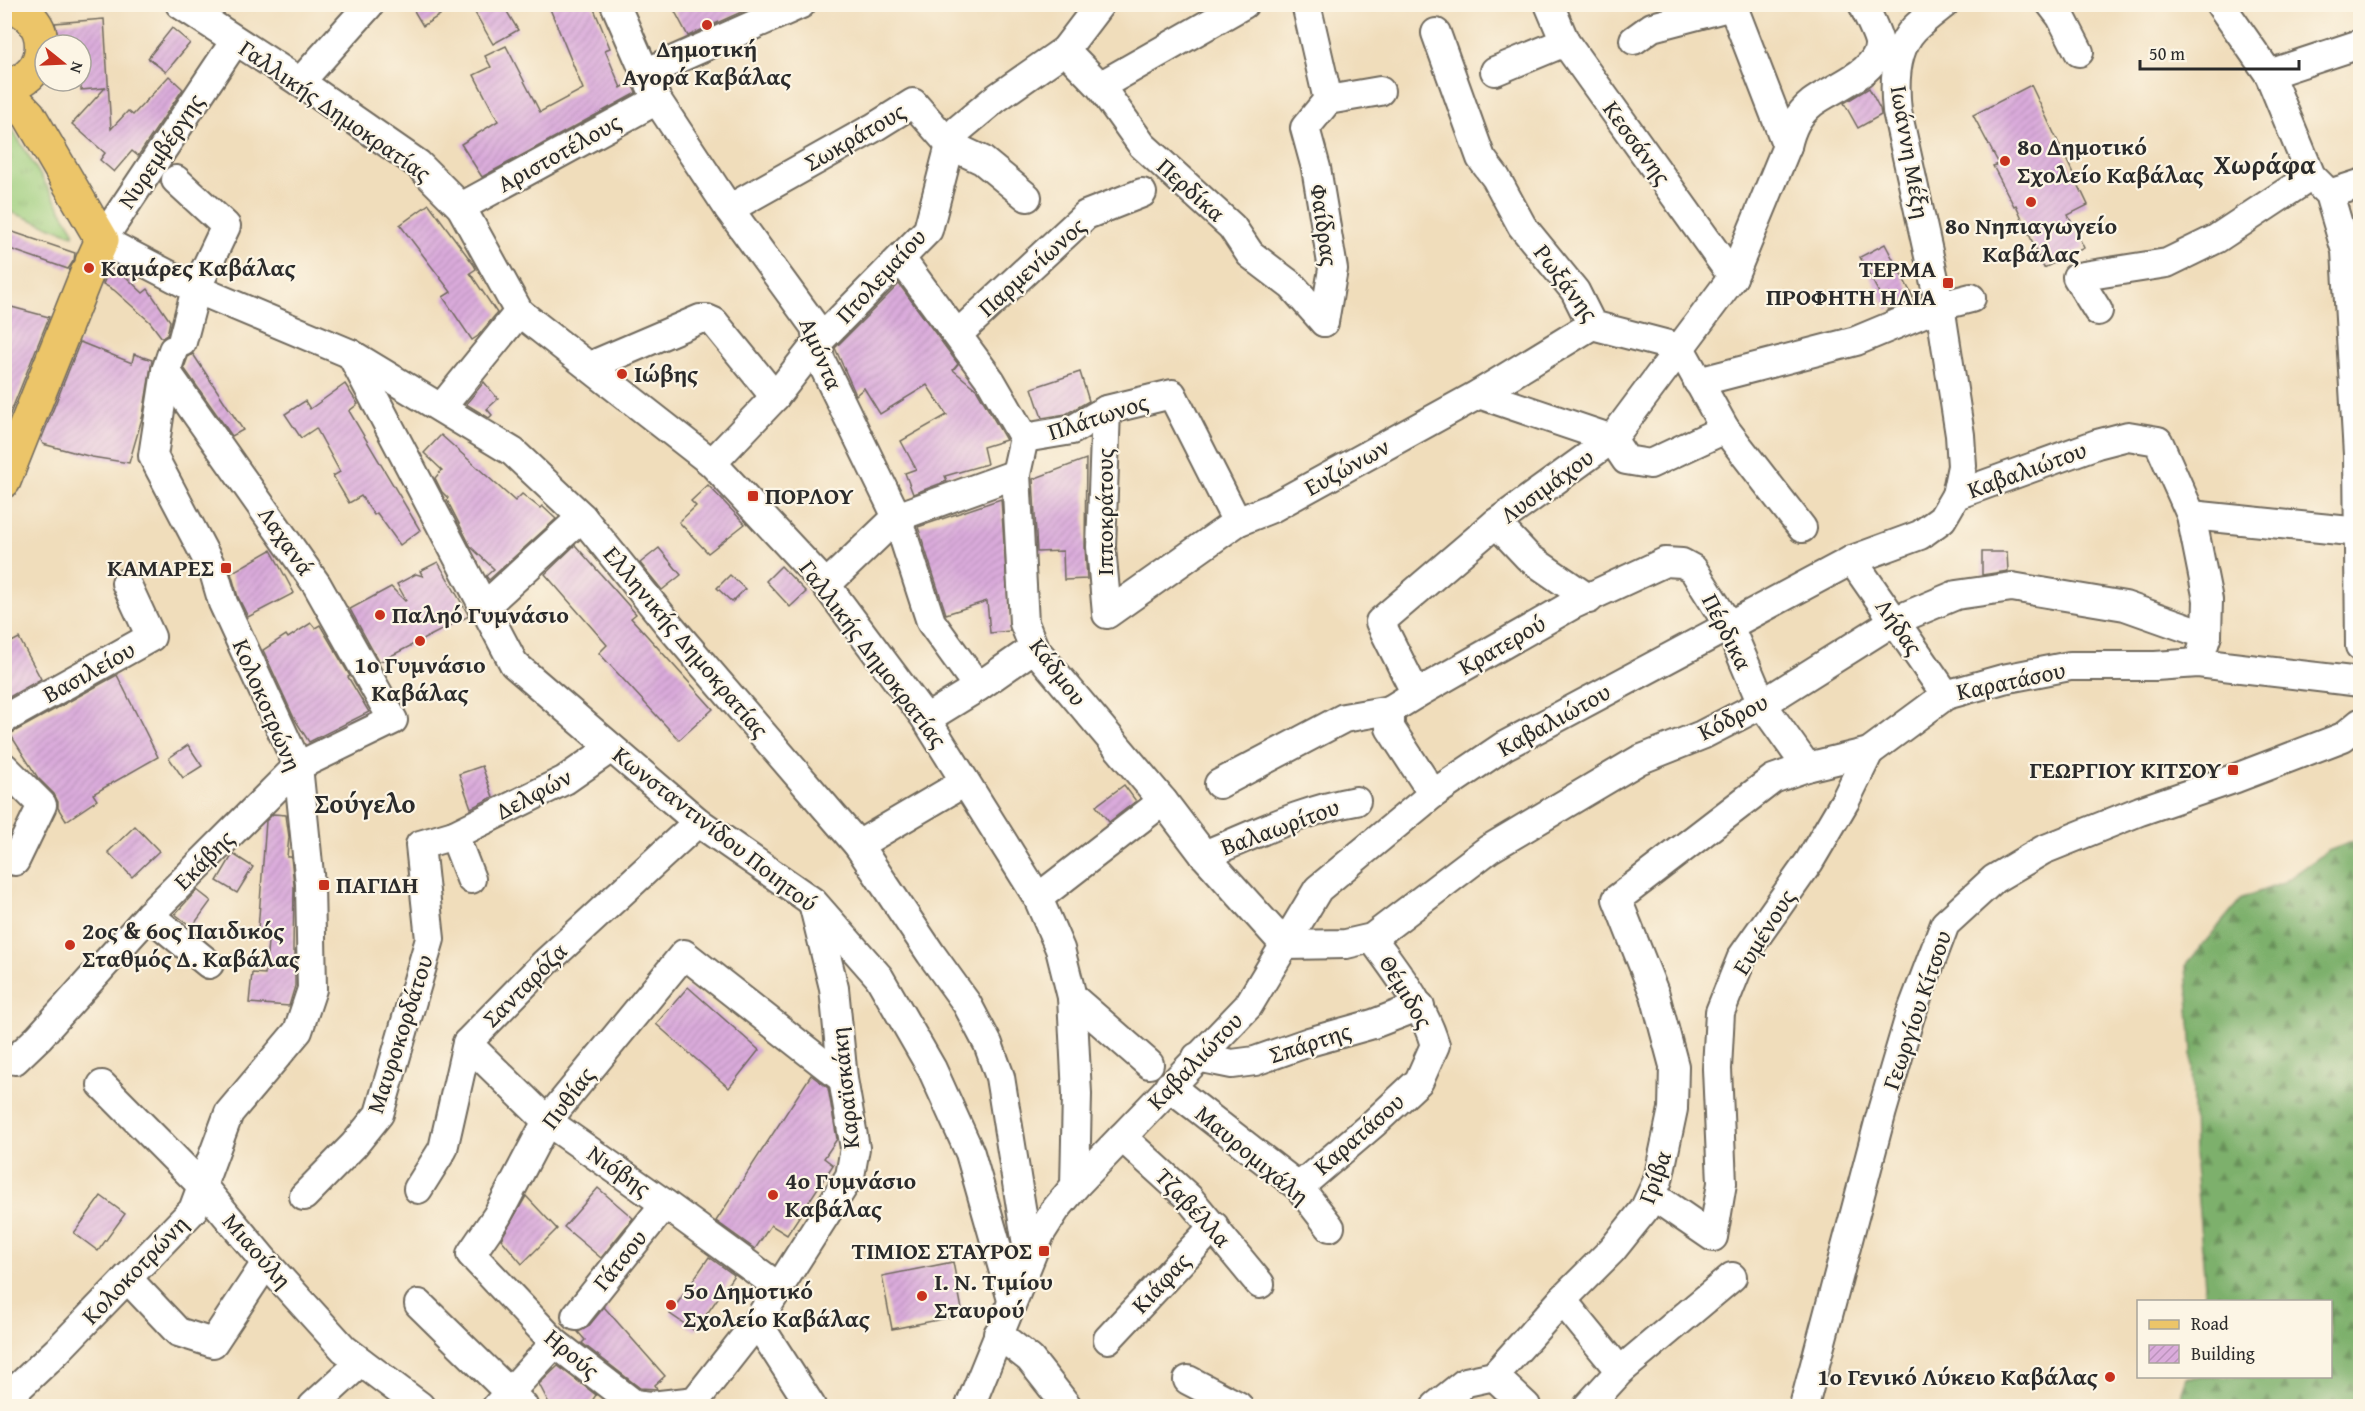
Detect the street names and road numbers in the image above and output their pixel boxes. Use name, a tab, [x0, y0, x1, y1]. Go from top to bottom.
street label: Γαλλικής Δημοκρατίας	[232, 31, 438, 190]
street label: Ιωάννη Μέξη	[1882, 82, 1939, 221]
street label: Νυρεμβέργης	[109, 86, 212, 215]
street label: Σωκράτους	[798, 93, 912, 180]
street label: Κεσσάνης	[1595, 93, 1680, 192]
street label: Αριστοτέλους	[491, 104, 627, 201]
street label: Περδίκα	[1149, 149, 1233, 230]
street label: Φαίδρας	[1301, 182, 1348, 268]
street label: Παρμενίωνος	[970, 209, 1093, 325]
street label: Πτολεμαίου	[827, 220, 934, 331]
street label: Ρωξάνης	[1526, 237, 1607, 329]
street label: Αμύντα	[791, 312, 852, 396]
street label: Πλάτωνος	[1043, 384, 1152, 449]
street label: Ευζώνων	[1298, 429, 1396, 504]
street label: Καβαλιώτου	[1962, 432, 2091, 507]
street label: Λυσιμάχου	[1493, 440, 1601, 532]
street label: Ιπποκράτους	[1087, 448, 1122, 576]
street label: Λαχανά	[250, 499, 323, 582]
street label: Ελληνικής Δημοκρατίας	[595, 538, 777, 745]
street label: Γαλλικής Δημοκρατίας	[791, 552, 956, 755]
street label: Πέρδικα	[1693, 587, 1762, 676]
street label: Λήδας	[1867, 591, 1932, 662]
street label: Κρατερού	[1452, 605, 1552, 684]
street label: Κάδμου	[1021, 630, 1096, 713]
street label: Βασιλείου	[36, 632, 141, 711]
street label: Κολοκοτρώνη	[224, 633, 311, 776]
street label: Καρατάσου	[1953, 652, 2069, 709]
street label: Καβαλιώτου	[1491, 674, 1617, 765]
street label: Κόδρου	[1692, 684, 1774, 749]
street label: Κωνσταντινίδου Ποιητού	[605, 737, 825, 920]
street label: Δελφών	[489, 759, 578, 828]
street label: Βαλαωρίτου	[1216, 789, 1344, 864]
street label: Εκάβης	[165, 821, 242, 898]
street label: Ευμένους	[1723, 882, 1804, 981]
street label: Γεωργίου Κίτσου	[1873, 926, 1960, 1094]
street label: Σανταρόζα	[474, 934, 575, 1035]
street label: Θέμιδος	[1371, 948, 1442, 1035]
street label: Μαυροκορδάτου	[357, 950, 442, 1118]
street label: Καβαλιώτου	[1139, 1004, 1251, 1118]
street label: Σπάρτης	[1265, 1013, 1355, 1072]
street label: Καραϊσκάκη	[821, 1025, 868, 1151]
street label: Πυθίας	[532, 1059, 603, 1136]
street label: Καρατάσου	[1305, 1084, 1412, 1183]
street label: Μαυρομιχάλη	[1188, 1096, 1317, 1213]
street label: Νιόβης	[580, 1136, 658, 1205]
street label: Γρίβα	[1629, 1145, 1680, 1208]
street label: Τζαβέλλα	[1147, 1160, 1240, 1256]
street label: Μιαούλη	[214, 1205, 300, 1296]
street label: Κολοκοτρώνη	[73, 1207, 196, 1332]
street label: Γάτσου	[584, 1222, 655, 1298]
street label: Κιάφας	[1123, 1244, 1198, 1321]
street label: Ηρούς	[537, 1320, 608, 1387]

